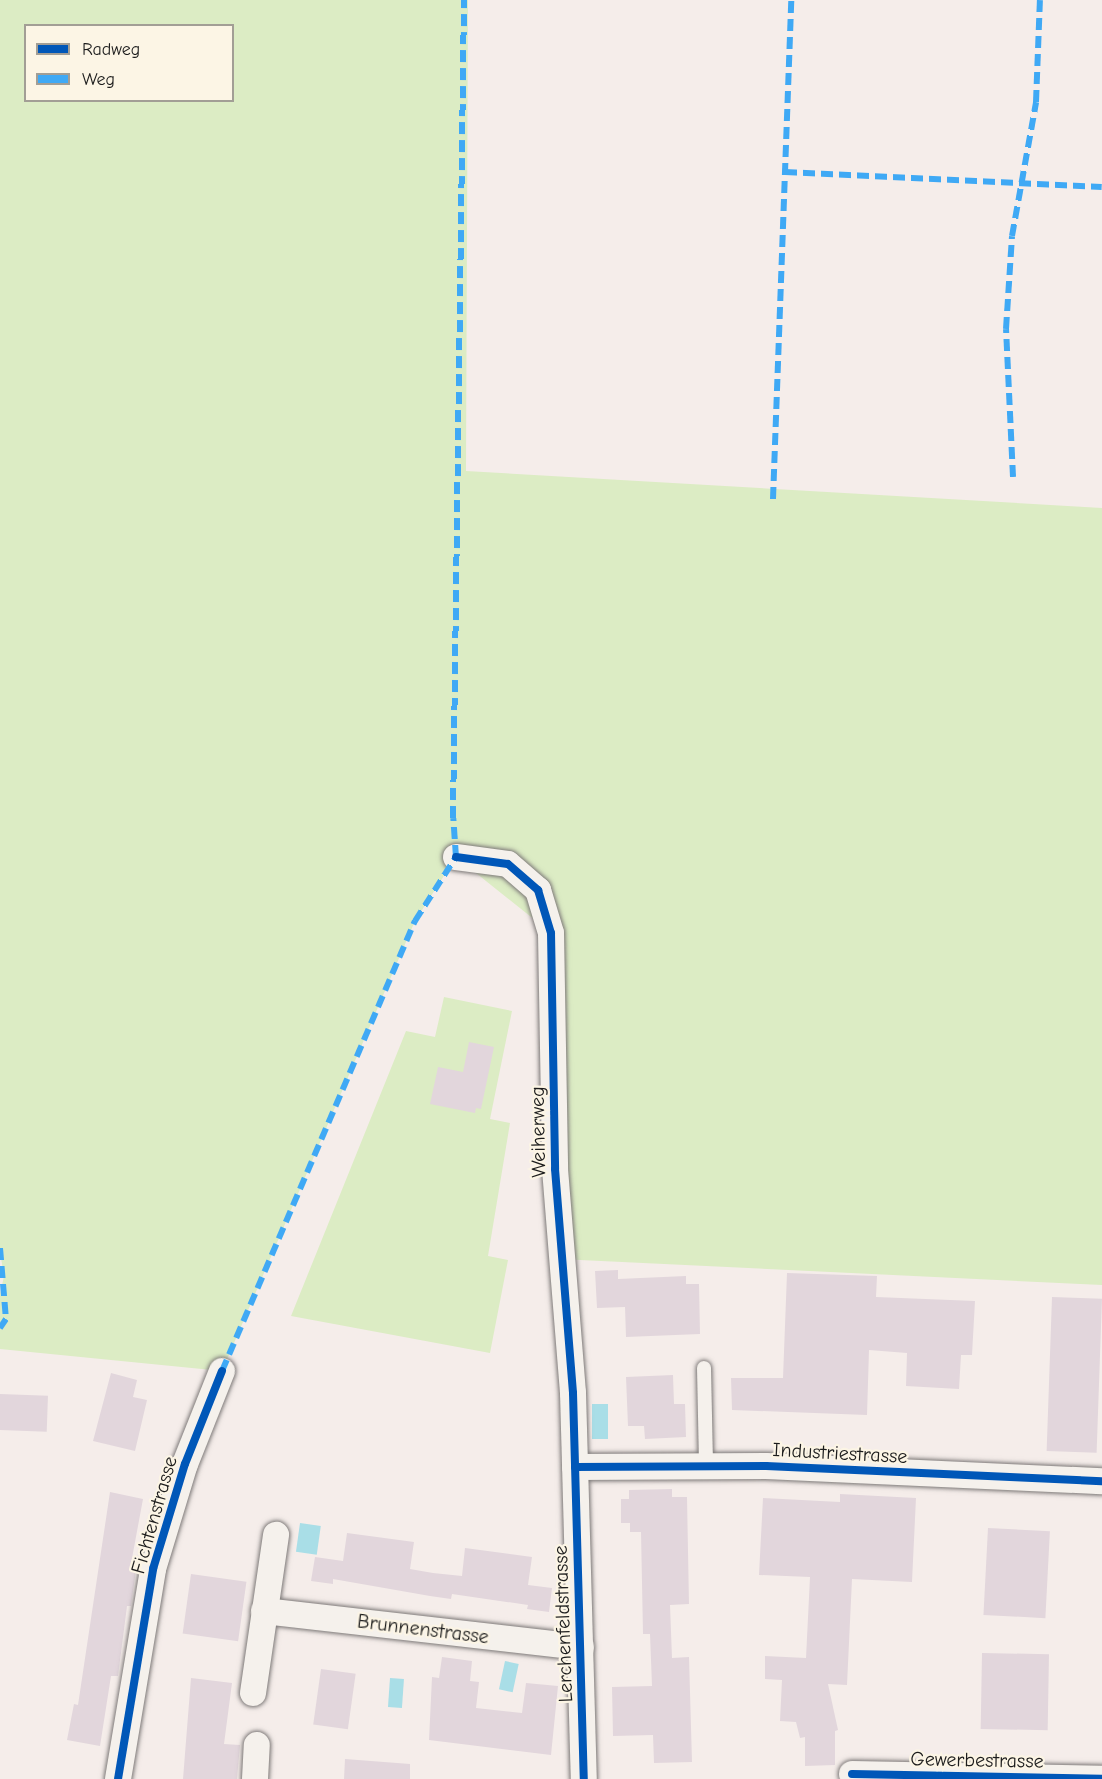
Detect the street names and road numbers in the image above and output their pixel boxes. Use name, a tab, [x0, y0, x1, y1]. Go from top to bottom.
street label: Weiherweg	[525, 1086, 551, 1178]
street label: Industriestrasse	[772, 1437, 908, 1469]
street label: Fichtenstrasse	[126, 1453, 182, 1577]
street label: Lerchenfeldstrasse	[548, 1545, 578, 1703]
street label: Brunnenstrasse	[356, 1609, 490, 1649]
street label: Gewerbestrasse	[910, 1747, 1044, 1773]

